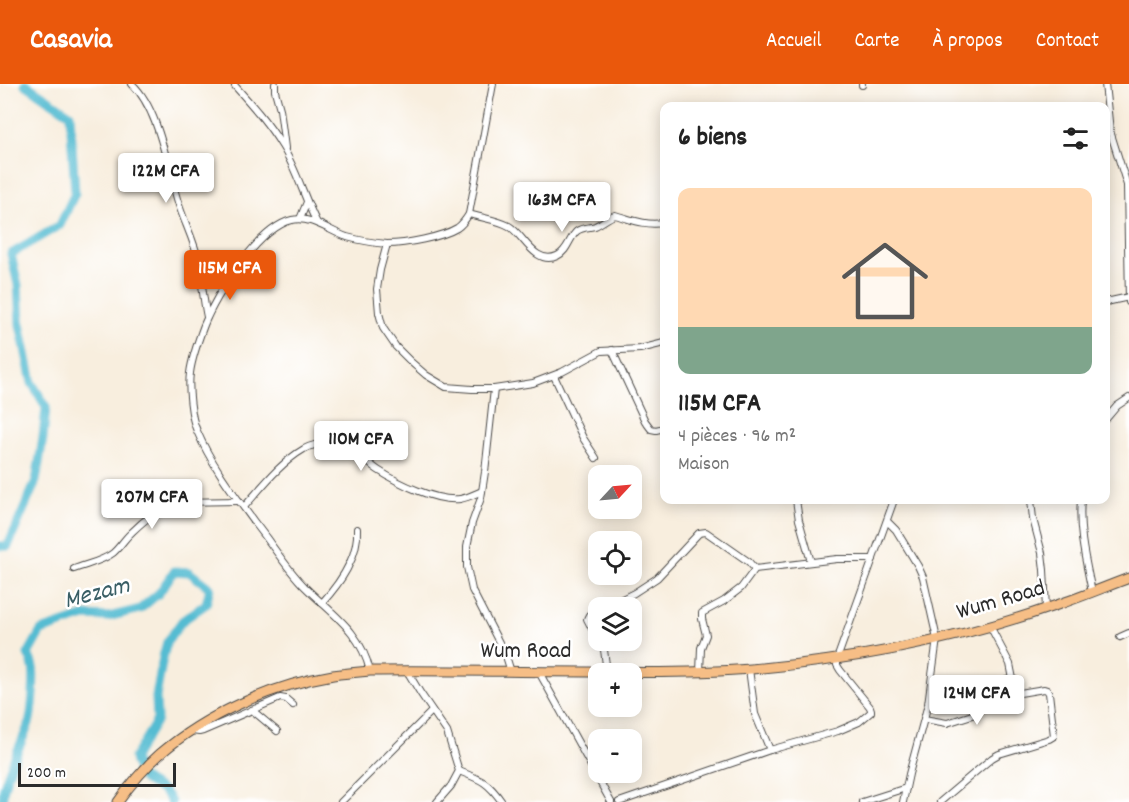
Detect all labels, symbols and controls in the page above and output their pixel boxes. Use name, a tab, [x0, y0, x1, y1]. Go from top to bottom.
text: Casavia	[30, 22, 112, 62]
text: Accueil	[766, 27, 821, 57]
text: Carte	[854, 27, 899, 57]
text: À propos	[932, 27, 1003, 57]
text: Contact	[1036, 27, 1099, 57]
text: 6 biens	[678, 120, 747, 157]
icon: filters	[1059, 122, 1092, 155]
pin: 122M CFA	[104, 153, 228, 204]
text: 122M CFA	[132, 158, 200, 186]
pin: 163M CFA	[500, 182, 624, 233]
text: 163M CFA	[527, 187, 597, 215]
icon: home	[831, 227, 939, 335]
pin: 115M CFA	[168, 250, 292, 301]
text: 115M CFA	[198, 255, 262, 283]
text: 115M CFA	[678, 386, 761, 423]
pin: 110M CFA	[299, 421, 423, 472]
text: 4 pièces · 96 m²	[678, 423, 796, 451]
text: 110M CFA	[328, 426, 394, 454]
text: Maison	[678, 451, 729, 479]
north arrow	[588, 465, 642, 519]
map controls	[588, 465, 642, 783]
pin: 207M CFA	[90, 479, 214, 530]
text: 207M CFA	[115, 484, 189, 512]
button: locate	[588, 531, 642, 585]
water label: Mezam	[60, 568, 135, 620]
street label: Wum Road	[953, 572, 1049, 630]
button: layers	[588, 597, 642, 651]
street label: Wum Road	[481, 635, 571, 669]
button: +	[588, 663, 642, 717]
pin: 124M CFA	[915, 675, 1039, 726]
text: 124M CFA	[943, 680, 1011, 708]
button: −	[588, 729, 642, 783]
scale bar	[18, 760, 176, 788]
text: 200 m	[27, 762, 66, 785]

